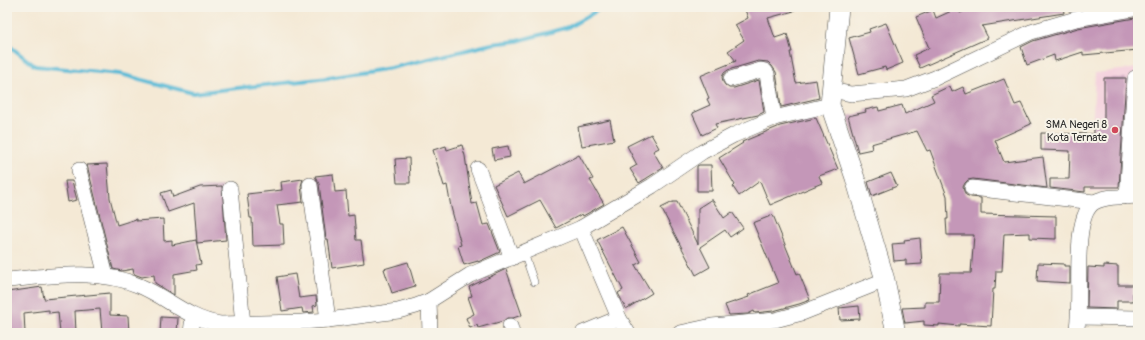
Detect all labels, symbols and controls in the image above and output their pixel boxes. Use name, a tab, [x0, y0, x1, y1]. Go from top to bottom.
place label: SMA Negeri 8 Kota Ternate	[1046, 118, 1108, 144]
marker: SMA Negeri 8 Kota Ternate	[1110, 125, 1120, 135]

